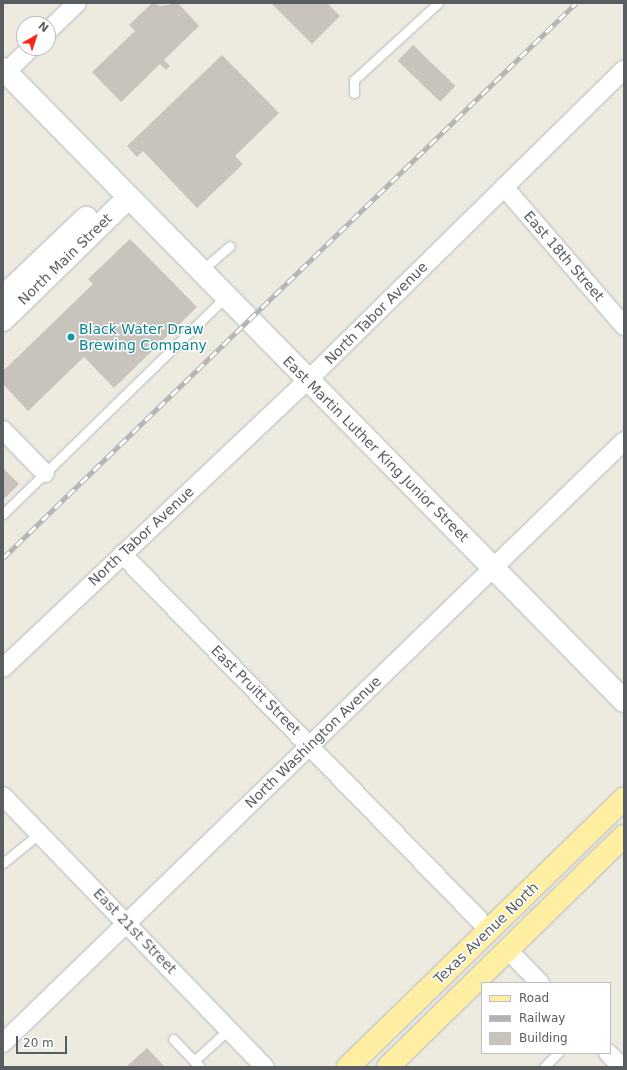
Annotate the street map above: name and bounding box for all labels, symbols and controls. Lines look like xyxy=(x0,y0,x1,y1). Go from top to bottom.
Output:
north arrow xyxy=(16,16,56,56)
text: N xyxy=(36,19,51,35)
street label: East 18th Street xyxy=(520,208,608,304)
street label: North Main Street xyxy=(15,210,115,308)
street label: North Tabor Avenue xyxy=(321,258,431,368)
place label: Black Water Draw Brewing Company xyxy=(79,321,207,354)
marker: Black Water Draw Brewing Company xyxy=(66,332,76,342)
street label: East Martin Luther King Junior Street xyxy=(280,353,472,545)
street label: North Tabor Avenue xyxy=(85,483,197,589)
street label: East Pruitt Street xyxy=(208,642,304,738)
street label: North Washington Avenue xyxy=(242,673,384,811)
street label: Texas Avenue North xyxy=(430,879,542,987)
street label: East 21st Street xyxy=(90,885,180,977)
legend xyxy=(481,982,611,1054)
text: Road xyxy=(519,991,549,1005)
text: Railway xyxy=(519,1011,565,1025)
scale bar xyxy=(18,1028,69,1054)
text: Building xyxy=(519,1031,568,1045)
text: 20 m xyxy=(23,1036,54,1050)

